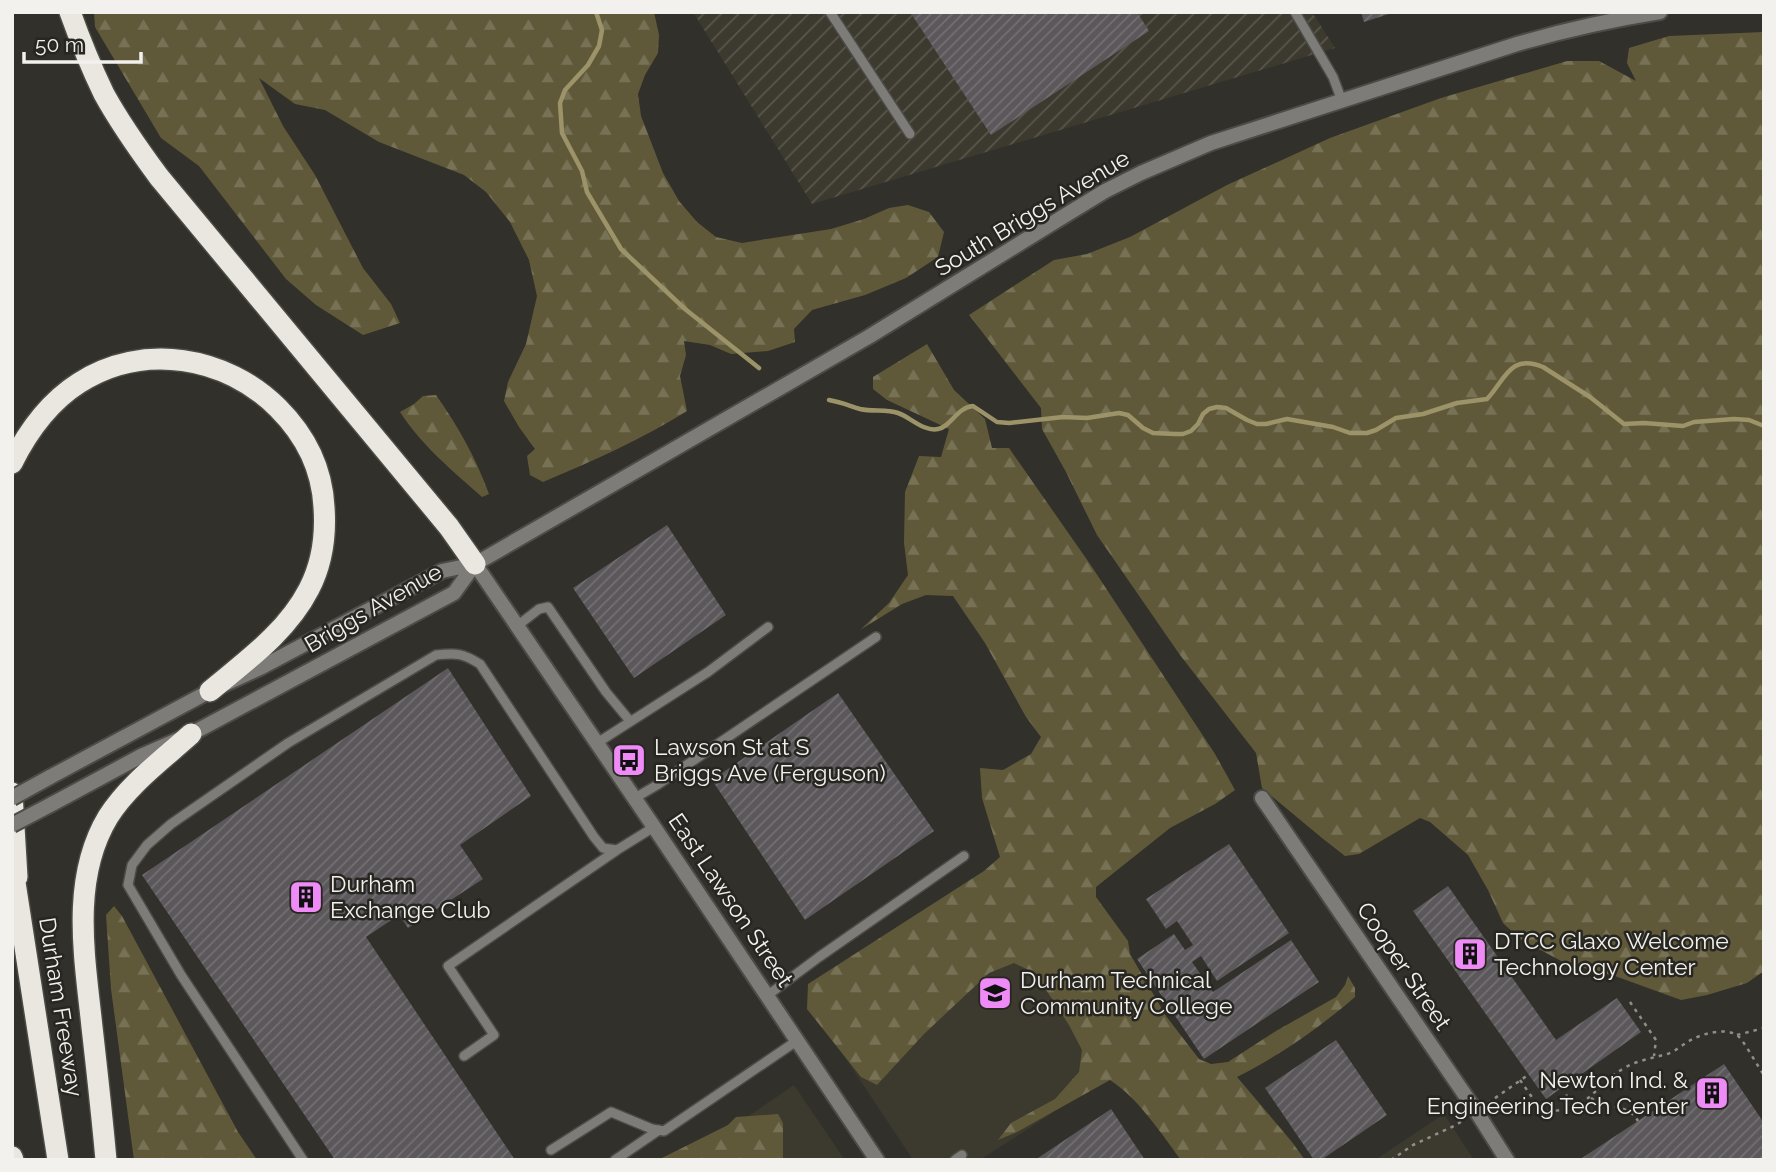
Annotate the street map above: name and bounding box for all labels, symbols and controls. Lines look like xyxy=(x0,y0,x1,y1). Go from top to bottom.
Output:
scale bar xyxy=(24,21,142,65)
text: 50 m xyxy=(35,32,84,57)
street label: South Briggs Avenue xyxy=(930,144,1134,281)
street label: Briggs Avenue xyxy=(299,557,446,658)
place label: Lawson St at S Briggs Ave (Ferguson) xyxy=(654,733,886,786)
bus stop icon: Lawson St at S Briggs Ave (Ferguson) xyxy=(610,741,648,779)
street label: East Lawson Street xyxy=(663,808,800,992)
place label: Durham Exchange Club xyxy=(330,870,491,923)
building icon: Durham Exchange Club xyxy=(287,878,325,916)
street label: Cooper Street xyxy=(1352,897,1457,1035)
street label: Durham Freeway xyxy=(34,915,89,1099)
place label: DTCC Glaxo Welcome Technology Center xyxy=(1494,927,1729,980)
building icon: DTCC Glaxo Welcome Technology Center xyxy=(1451,935,1489,973)
place label: Durham Technical Community College xyxy=(1020,966,1232,1019)
school or university icon: Durham Technical Community College xyxy=(976,974,1014,1012)
place label: Newton Ind. & Engineering Tech Center xyxy=(1427,1066,1689,1119)
building icon: Newton Ind. & Engineering Tech Center xyxy=(1693,1074,1731,1112)

